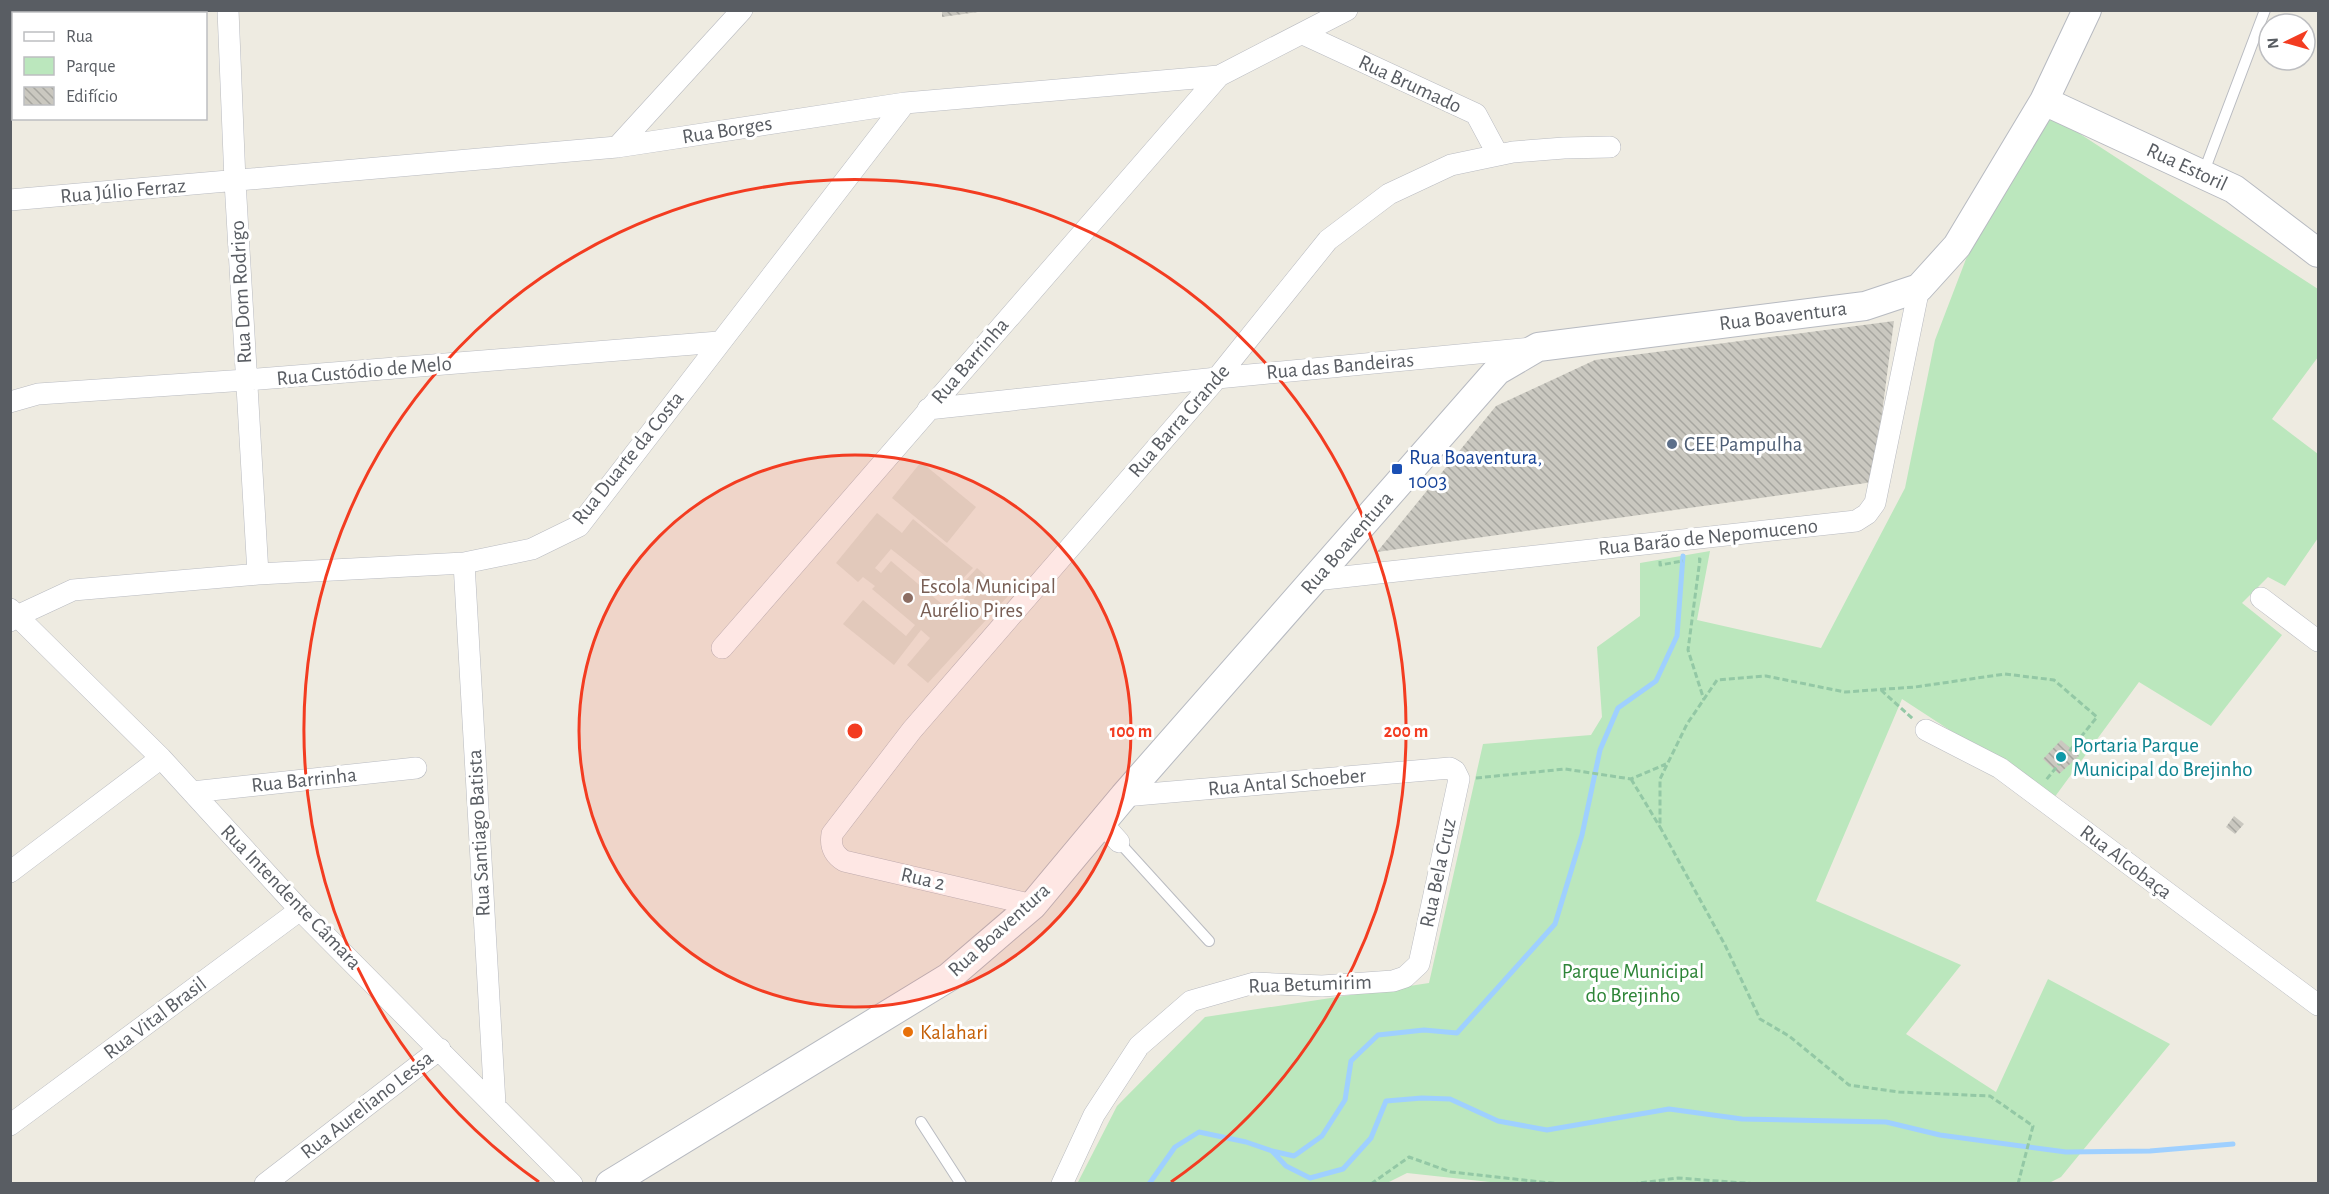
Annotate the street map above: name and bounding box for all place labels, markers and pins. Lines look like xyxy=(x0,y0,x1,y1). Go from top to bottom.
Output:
place label: CEE Pampulha xyxy=(1684,434,1803,455)
marker: CEE Pampulha xyxy=(1665,437,1679,451)
place label: Rua Boaventura, 1003 xyxy=(1409,447,1542,492)
marker: Rua Boaventura, 1003 xyxy=(1390,462,1404,476)
place label: Escola Municipal Aurélio Pires xyxy=(920,576,1056,621)
marker: Escola Municipal Aurélio Pires xyxy=(901,591,915,605)
centre of rings xyxy=(845,721,865,741)
place label: Portaria Parque Municipal do Brejinho xyxy=(2073,735,2253,780)
marker: Portaria Parque Municipal do Brejinho xyxy=(2054,750,2068,764)
place label: Kalahari xyxy=(920,1022,988,1043)
marker: Kalahari xyxy=(901,1025,915,1039)

